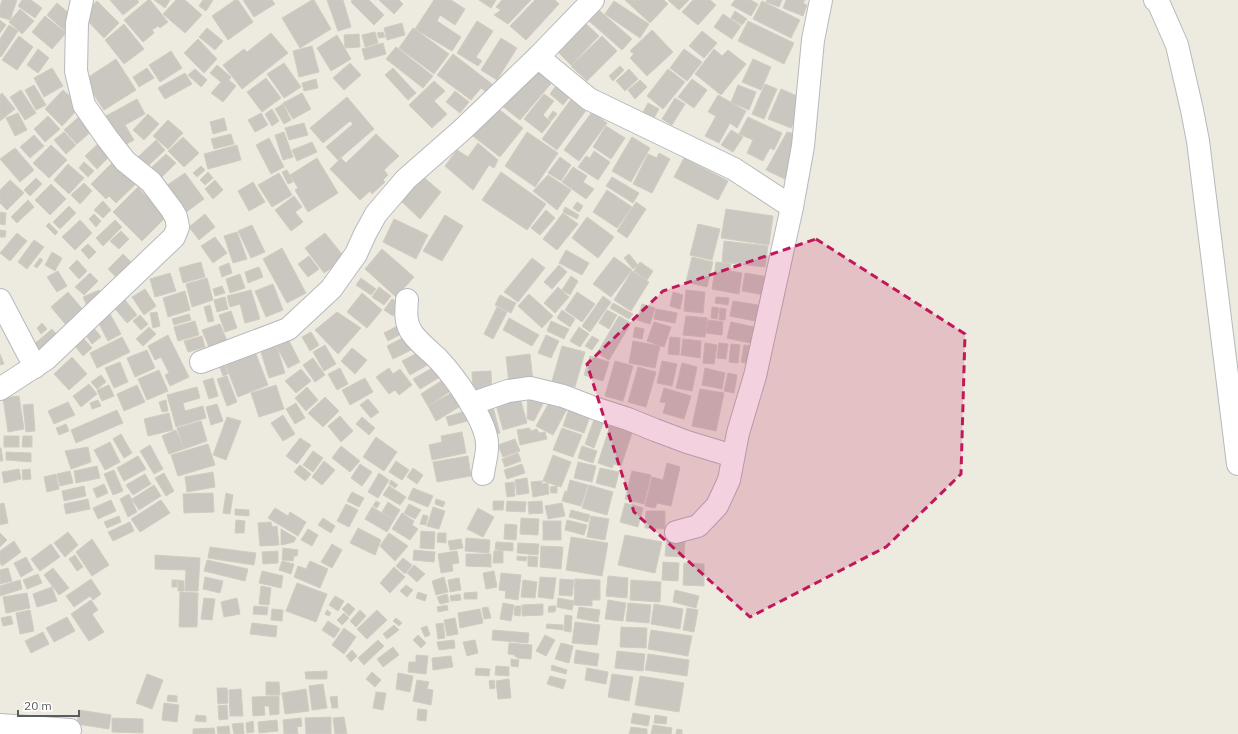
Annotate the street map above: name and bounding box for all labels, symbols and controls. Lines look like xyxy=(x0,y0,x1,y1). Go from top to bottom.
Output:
scale bar xyxy=(18,692,79,718)
text: 20 m xyxy=(24,698,52,713)

